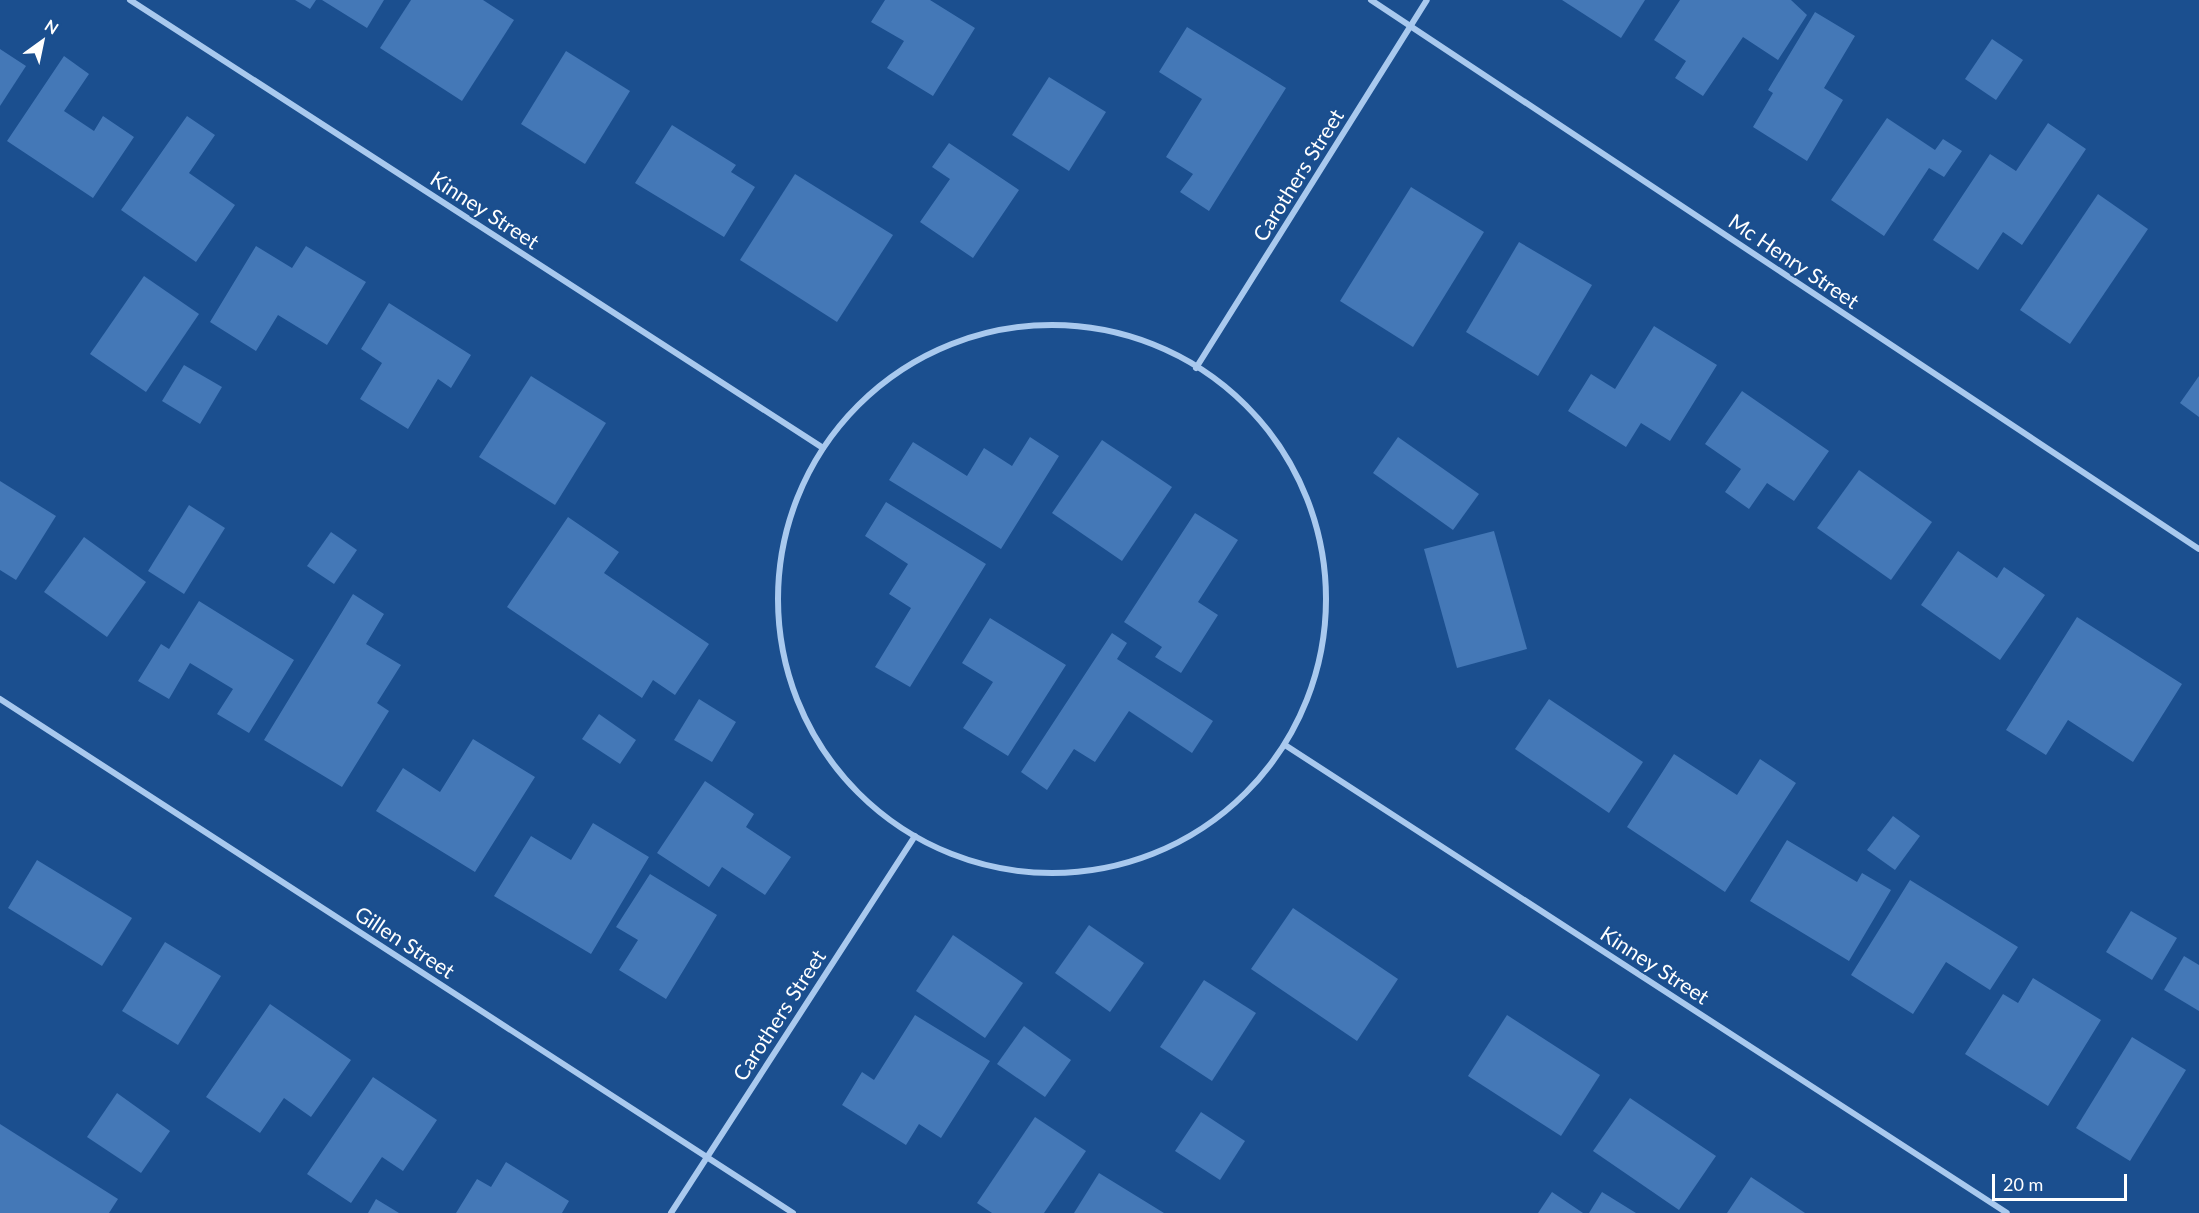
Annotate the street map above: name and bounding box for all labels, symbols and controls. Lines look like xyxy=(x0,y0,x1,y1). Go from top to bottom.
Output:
north arrow xyxy=(12,12,72,72)
text: N xyxy=(42,15,62,38)
street label: Carothers Street xyxy=(1247,104,1349,246)
street label: Kinney Street xyxy=(426,165,544,255)
street label: Mc Henry Street xyxy=(1724,208,1864,314)
street label: Gillen Street xyxy=(350,900,460,984)
street label: Kinney Street xyxy=(1596,920,1714,1010)
street label: Carothers Street xyxy=(727,945,831,1085)
scale bar xyxy=(1995,1162,2130,1200)
text: 20 m xyxy=(2003,1173,2043,1195)

